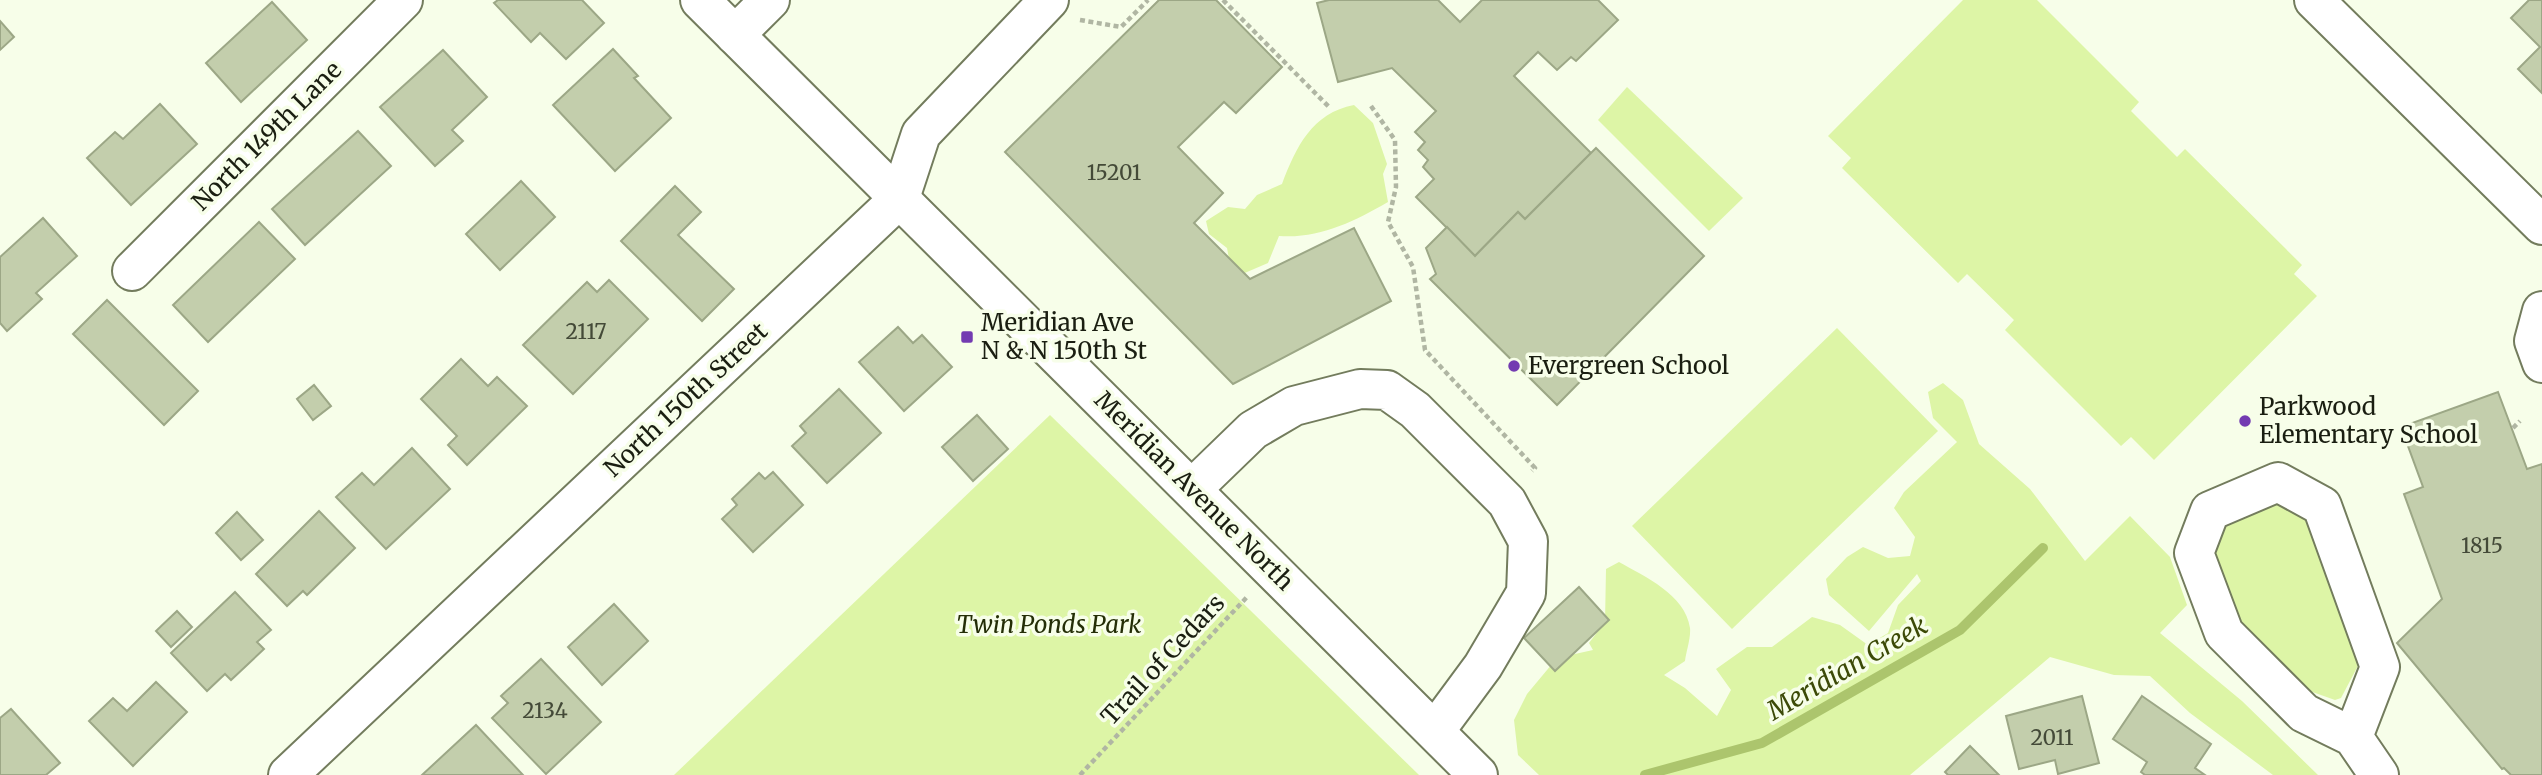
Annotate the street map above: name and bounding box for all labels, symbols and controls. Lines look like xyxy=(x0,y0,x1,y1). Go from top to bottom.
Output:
street label: North 149th Lane xyxy=(185,54,348,217)
house number: 15201 xyxy=(1087,159,1141,186)
place label: Meridian Ave N & N 150th St xyxy=(981,307,1147,366)
street label: North 150th Street xyxy=(597,315,774,483)
house number: 2117 xyxy=(566,318,606,345)
marker: Meridian Ave N & N 150th St xyxy=(959,329,975,345)
place label: Evergreen School xyxy=(1528,350,1729,381)
marker: Evergreen School xyxy=(1506,358,1522,374)
street label: Meridian Avenue North xyxy=(1088,384,1301,597)
place label: Parkwood Elementary School xyxy=(2259,391,2478,450)
marker: Parkwood Elementary School xyxy=(2237,413,2253,429)
house number: 1815 xyxy=(2461,532,2503,559)
street label: Trail of Cedars xyxy=(1094,588,1231,732)
water label: Meridian Creek xyxy=(1760,608,1933,727)
park label: Twin Ponds Park xyxy=(957,609,1141,640)
house number: 2134 xyxy=(522,697,568,724)
house number: 2011 xyxy=(2030,724,2074,751)

